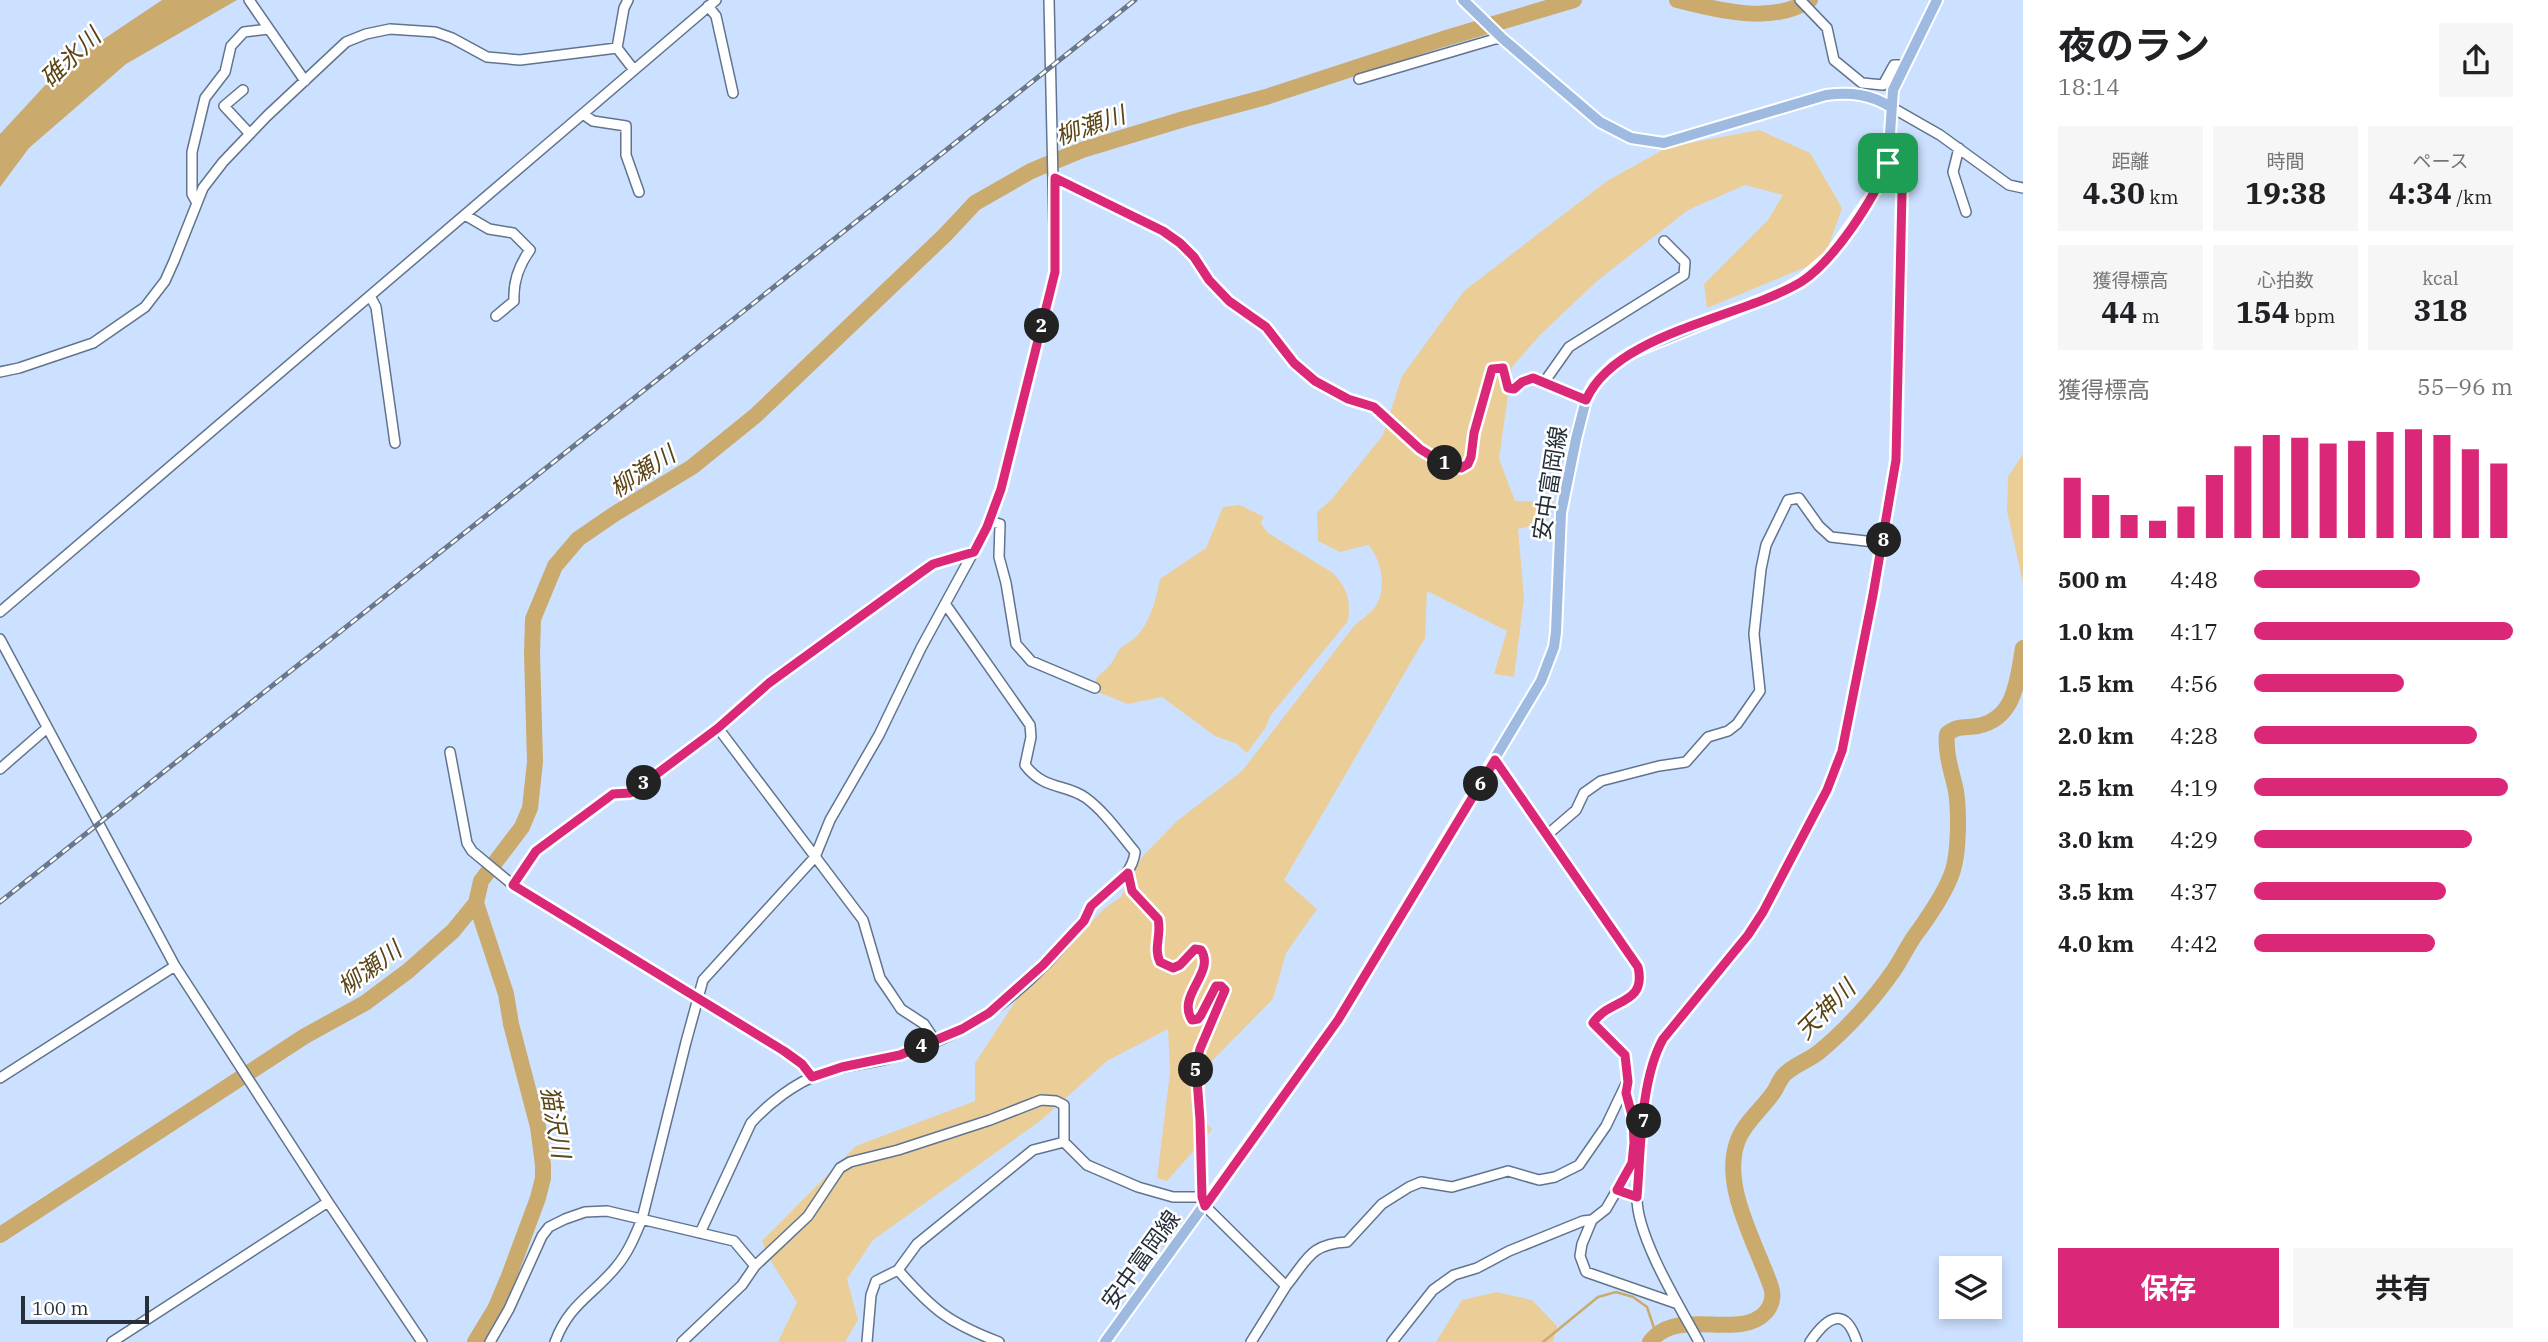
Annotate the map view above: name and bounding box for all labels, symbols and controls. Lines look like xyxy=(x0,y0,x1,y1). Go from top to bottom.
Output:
water label: 碓氷川 xyxy=(33,18,109,94)
text: 夜のラン xyxy=(2058,20,2210,69)
button: share xyxy=(2439,23,2513,97)
text: 18:14 xyxy=(2058,71,2120,101)
water label: 柳瀬川 xyxy=(1051,97,1132,152)
pin xyxy=(1858,133,1918,193)
icon: arrive xyxy=(1869,144,1907,182)
text: 距離 xyxy=(2111,149,2150,173)
text: 時間 xyxy=(2266,149,2305,173)
text: ペース xyxy=(2412,149,2469,173)
text: 4.30 xyxy=(2082,173,2145,212)
text: 19:38 xyxy=(2245,173,2326,212)
text: 4:34 xyxy=(2389,173,2452,212)
text: km xyxy=(2145,185,2179,209)
text: /km xyxy=(2452,185,2492,209)
text: kcal xyxy=(2422,266,2459,290)
text: 獲得標高 xyxy=(2092,268,2169,292)
text: 心拍数 xyxy=(2257,268,2314,292)
text: 318 xyxy=(2414,290,2468,329)
text: 44 xyxy=(2101,292,2137,331)
text: 154 xyxy=(2236,292,2290,331)
text: m xyxy=(2137,304,2160,328)
text: bpm xyxy=(2290,304,2335,328)
pin: 2 xyxy=(1024,308,1060,344)
text: 2 xyxy=(1036,313,1047,337)
text: 55–96 m xyxy=(2417,371,2513,401)
text: 獲得標高 xyxy=(2058,374,2150,404)
street label: 安中富岡線 xyxy=(1525,424,1573,542)
water label: 柳瀬川 xyxy=(603,436,683,504)
pin: 1 xyxy=(1428,446,1462,480)
text: 1 xyxy=(1439,450,1450,474)
pin: 8 xyxy=(1867,522,1902,558)
text: 8 xyxy=(1878,527,1889,551)
text: 500 m xyxy=(2058,564,2127,594)
text: 4:48 xyxy=(2170,564,2218,594)
text: 1.0 km xyxy=(2058,616,2134,646)
text: 4:17 xyxy=(2170,616,2218,646)
text: 1.5 km xyxy=(2058,668,2134,698)
text: 4:56 xyxy=(2170,668,2218,698)
text: 2.0 km xyxy=(2058,720,2134,750)
text: 4:28 xyxy=(2170,720,2218,750)
pin: 3 xyxy=(626,766,662,800)
pin: 6 xyxy=(1464,766,1498,802)
text: 3 xyxy=(638,770,649,794)
text: 6 xyxy=(1475,771,1486,795)
text: 2.5 km xyxy=(2058,772,2134,802)
text: 4:19 xyxy=(2170,772,2218,802)
text: 3.0 km xyxy=(2058,824,2134,854)
text: 4:29 xyxy=(2170,824,2218,854)
text: 3.5 km xyxy=(2058,876,2134,906)
text: 4:37 xyxy=(2170,876,2218,906)
text: 4.0 km xyxy=(2058,928,2134,958)
text: 4:42 xyxy=(2170,928,2218,958)
water label: 柳瀬川 xyxy=(331,932,410,1002)
water label: 天神川 xyxy=(1788,970,1864,1046)
pin: 4 xyxy=(904,1028,940,1064)
text: 4 xyxy=(916,1033,927,1057)
pin: 5 xyxy=(1178,1052,1214,1088)
text: 5 xyxy=(1190,1057,1201,1081)
water label: 猫沢川 xyxy=(534,1084,579,1163)
pin: 7 xyxy=(1626,1104,1662,1138)
text: 7 xyxy=(1638,1108,1649,1132)
street label: 安中富岡線 xyxy=(1094,1204,1186,1314)
button: 保存 xyxy=(2058,1248,2279,1328)
button: 共有 xyxy=(2293,1248,2513,1328)
map controls xyxy=(1939,1256,2002,1319)
button: layers xyxy=(1939,1256,2002,1319)
scale bar xyxy=(21,1293,149,1325)
text: 100 m xyxy=(32,1296,89,1320)

